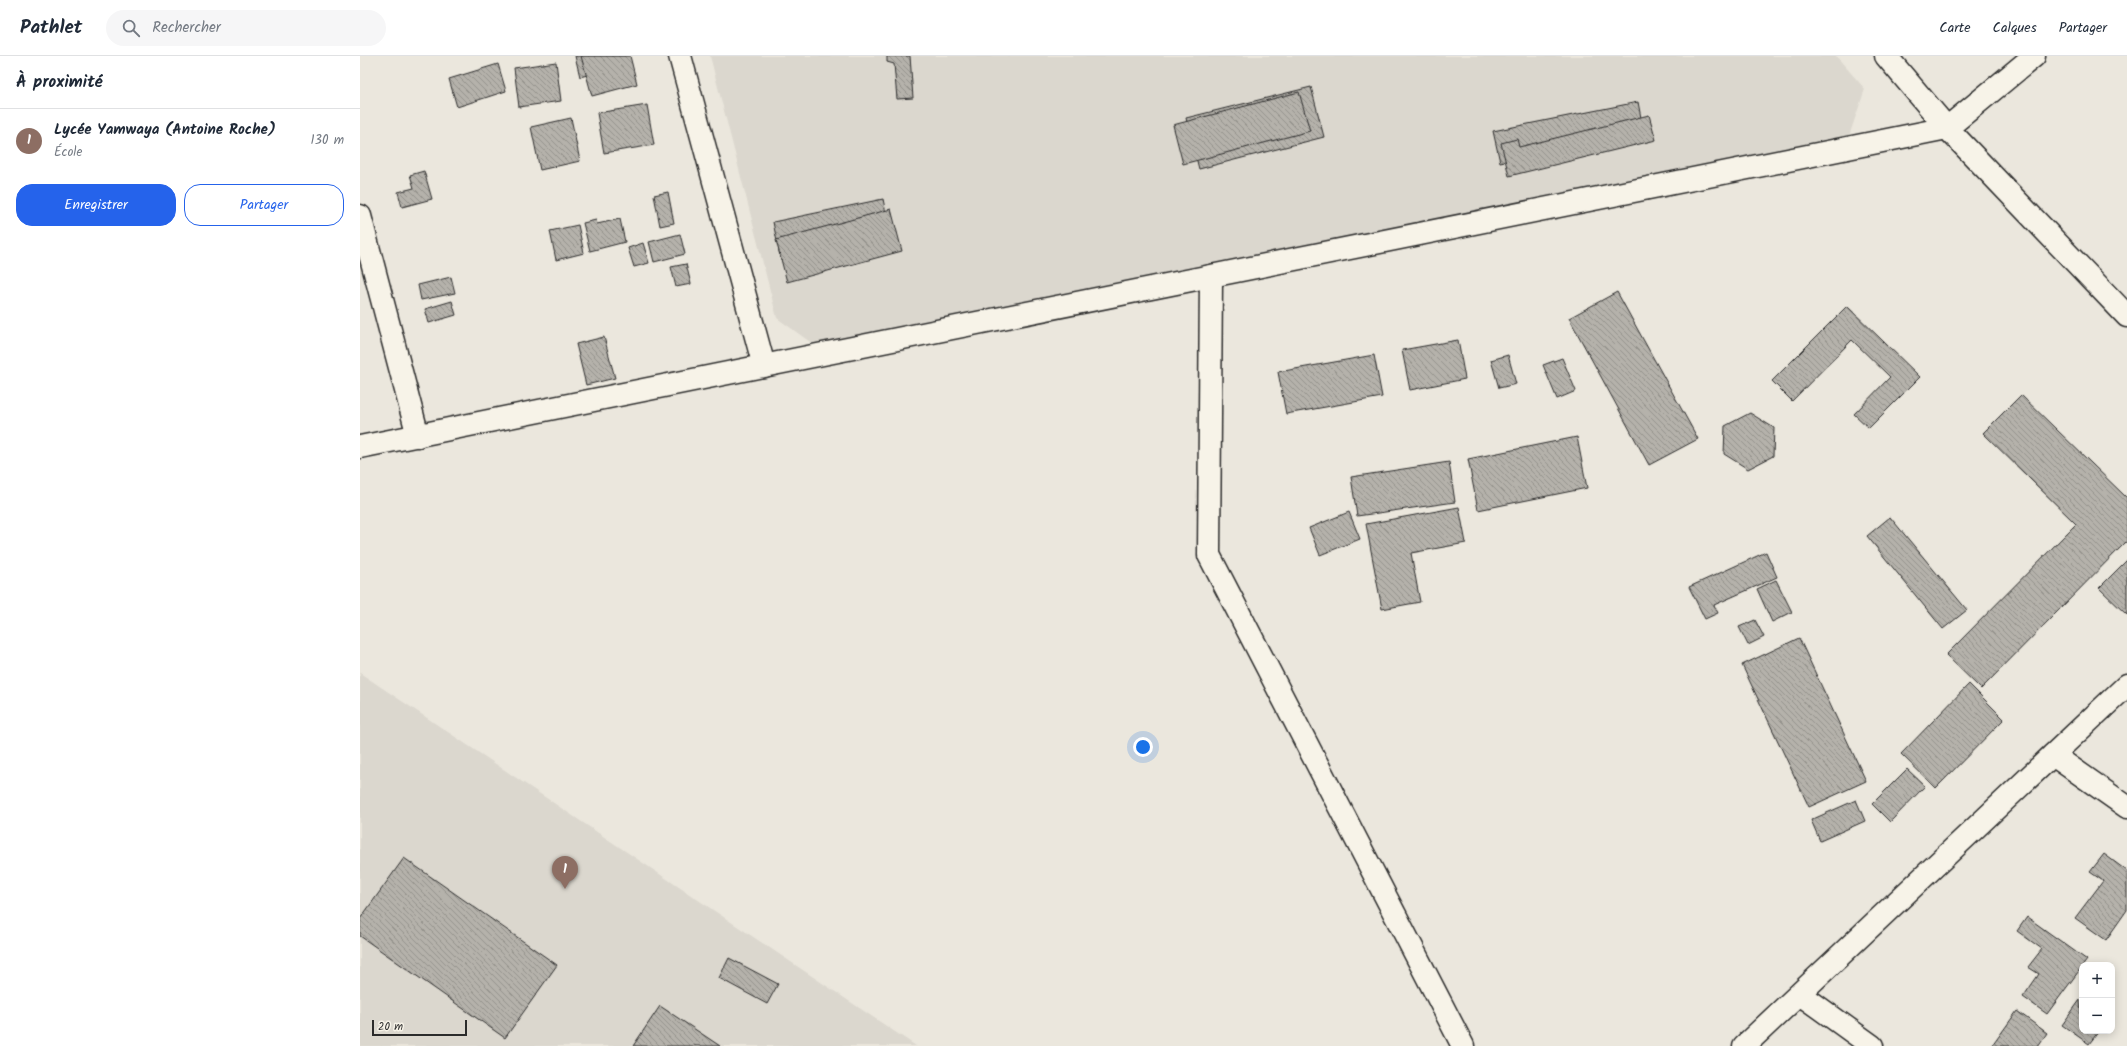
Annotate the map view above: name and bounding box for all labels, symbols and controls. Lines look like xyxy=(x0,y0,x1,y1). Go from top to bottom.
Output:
search box xyxy=(106,10,386,46)
text: Pathlet xyxy=(20,13,82,43)
text: Rechercher xyxy=(152,16,221,40)
icon: search xyxy=(120,17,142,39)
text: Carte xyxy=(1939,17,1971,39)
text: Calques xyxy=(1993,17,2037,39)
text: Partager xyxy=(2059,17,2107,39)
text: À proximité xyxy=(16,69,103,96)
text: Lycée Yamwaya (Antoine Roche) xyxy=(54,118,276,142)
text: 1 xyxy=(27,130,31,151)
text: 130 m xyxy=(310,130,344,151)
text: École xyxy=(54,142,82,163)
button: Enregistrer xyxy=(16,184,176,226)
button: Partager xyxy=(184,184,344,226)
your location xyxy=(1133,737,1153,757)
pin: 1 xyxy=(552,856,578,889)
map controls xyxy=(2079,962,2115,1034)
button: + xyxy=(2079,962,2115,998)
button: − xyxy=(2079,998,2115,1034)
scale bar xyxy=(372,1018,467,1037)
text: 20 m xyxy=(378,1018,403,1036)

